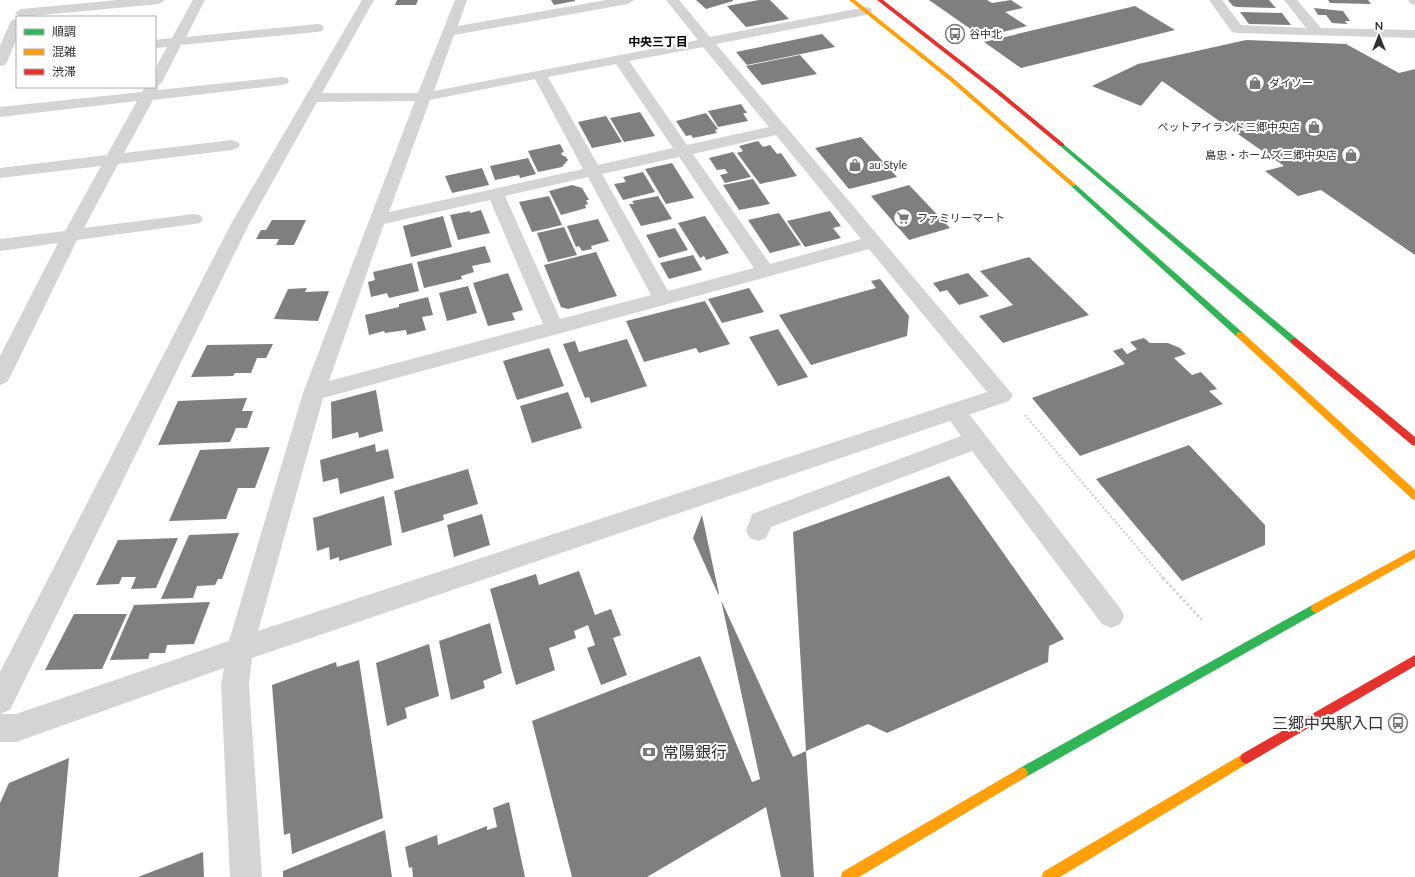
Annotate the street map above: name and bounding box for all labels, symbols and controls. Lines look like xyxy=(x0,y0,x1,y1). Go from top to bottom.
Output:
legend xyxy=(16,16,156,88)
north arrow xyxy=(1359,16,1399,56)
text: N xyxy=(1375,19,1383,32)
bus stop icon: 谷中北 xyxy=(944,23,966,45)
text: 順調 xyxy=(52,24,76,39)
place label: 谷中北 xyxy=(969,27,1002,40)
district label: 中央三丁目 xyxy=(628,34,688,49)
text: 混雑 xyxy=(52,44,76,59)
text: 渋滞 xyxy=(52,64,76,79)
shop icon: ダイソー xyxy=(1244,72,1266,94)
place label: ダイソー xyxy=(1269,76,1313,89)
shop icon: ペットアイランド三郷中央店 xyxy=(1303,116,1325,138)
place label: ペットアイランド三郷中央店 xyxy=(1158,120,1300,133)
shop icon: 島忠・ホームズ三郷中央店 xyxy=(1340,144,1362,166)
place label: 島忠・ホームズ三郷中央店 xyxy=(1205,148,1337,161)
shop icon: au Style xyxy=(844,154,866,176)
place label: au Style xyxy=(869,158,907,171)
supermarket icon: ファミリーマート xyxy=(892,207,914,229)
place label: ファミリーマート xyxy=(917,211,1005,224)
bus stop icon: 三郷中央駅入口 xyxy=(1387,712,1409,734)
place label: 三郷中央駅入口 xyxy=(1272,713,1384,732)
bank icon: 常陽銀行 xyxy=(638,741,660,763)
place label: 常陽銀行 xyxy=(663,742,727,761)

